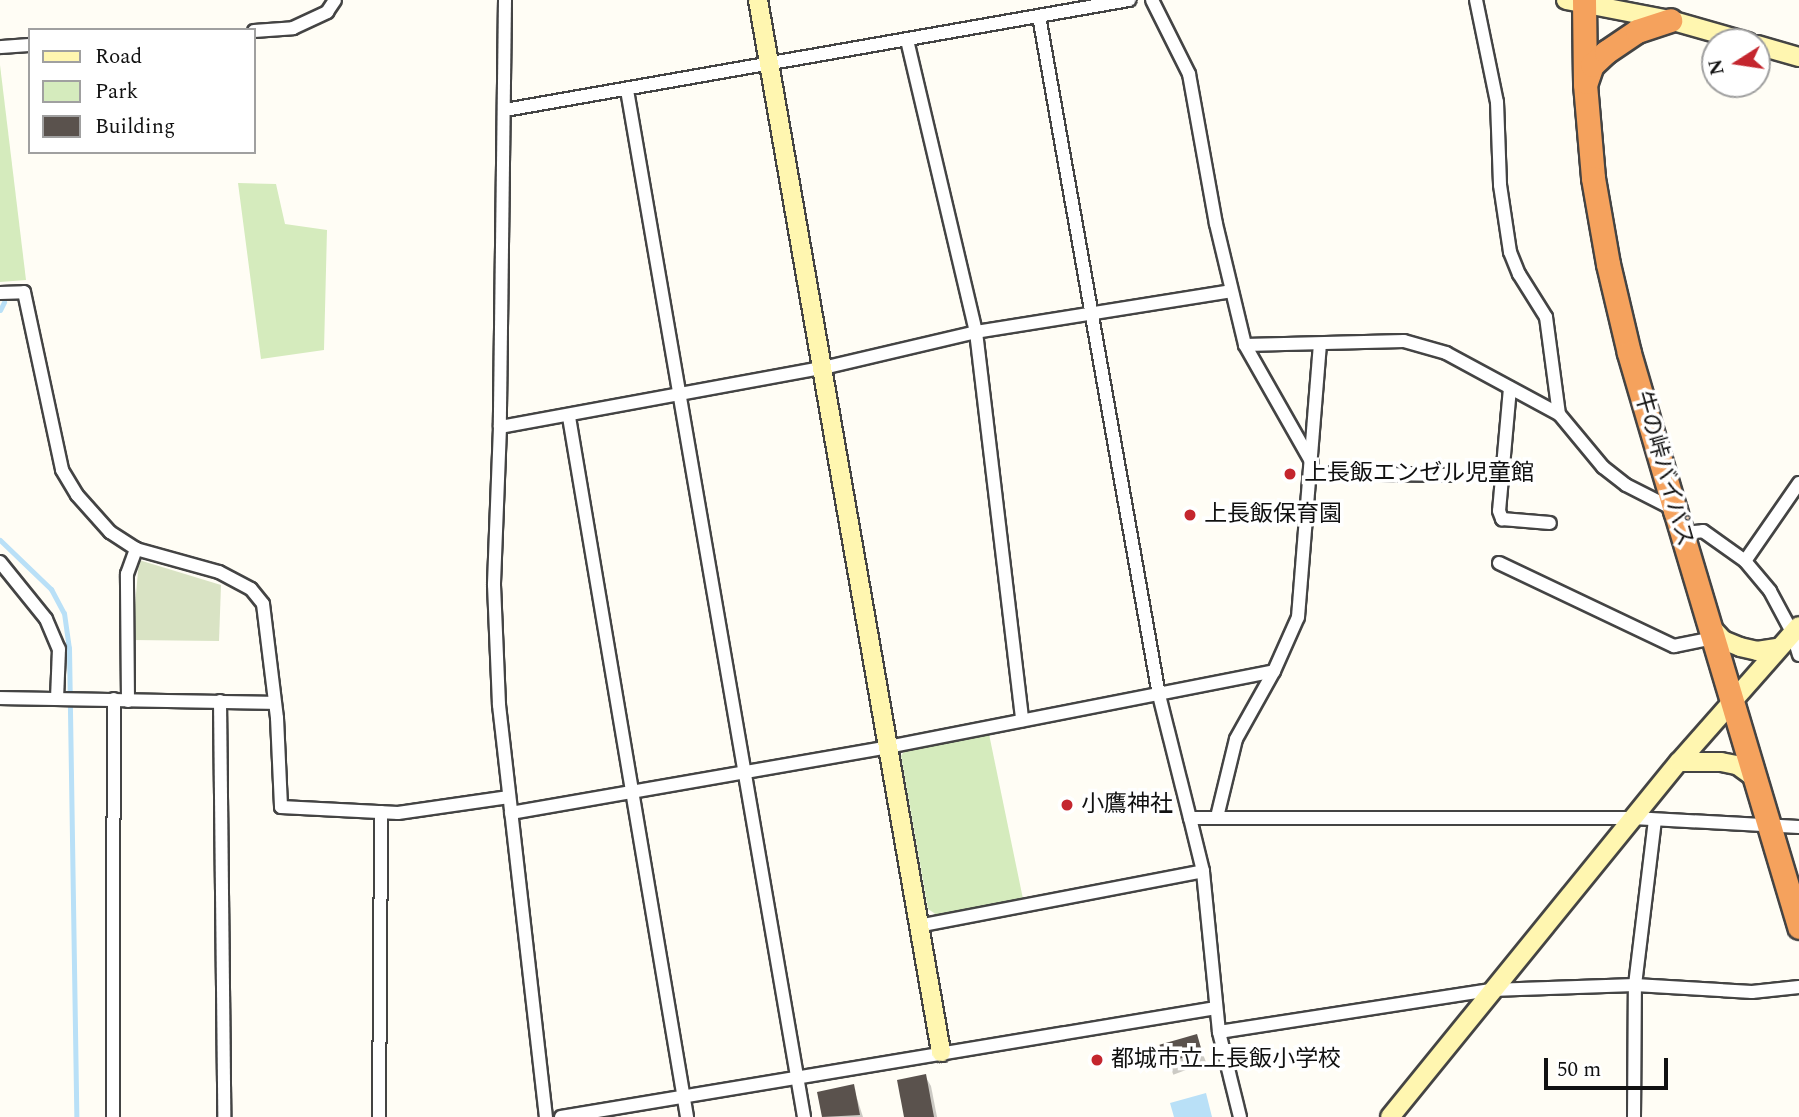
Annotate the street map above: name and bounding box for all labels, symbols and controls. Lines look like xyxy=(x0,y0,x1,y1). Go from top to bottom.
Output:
legend xyxy=(28,28,256,154)
north arrow xyxy=(1701,28,1771,98)
text: Road xyxy=(95,41,142,73)
text: N xyxy=(1701,56,1733,78)
text: Park xyxy=(95,76,138,108)
text: Building xyxy=(95,111,175,143)
street label: 牛の峠バイパス xyxy=(1628,388,1698,550)
place label: 上長飯エンゼル児童館 xyxy=(1304,460,1534,488)
marker: 上長飯エンゼル児童館 xyxy=(1282,466,1298,482)
place label: 上長飯保育園 xyxy=(1204,501,1342,529)
marker: 上長飯保育園 xyxy=(1182,507,1198,523)
place label: 小鷹神社 xyxy=(1081,791,1173,819)
marker: 小鷹神社 xyxy=(1059,797,1075,813)
scale bar xyxy=(1547,1044,1671,1088)
place label: 都城市立上長飯小学校 xyxy=(1111,1046,1341,1074)
marker: 都城市立上長飯小学校 xyxy=(1089,1052,1105,1068)
text: 50 m xyxy=(1557,1054,1601,1086)

